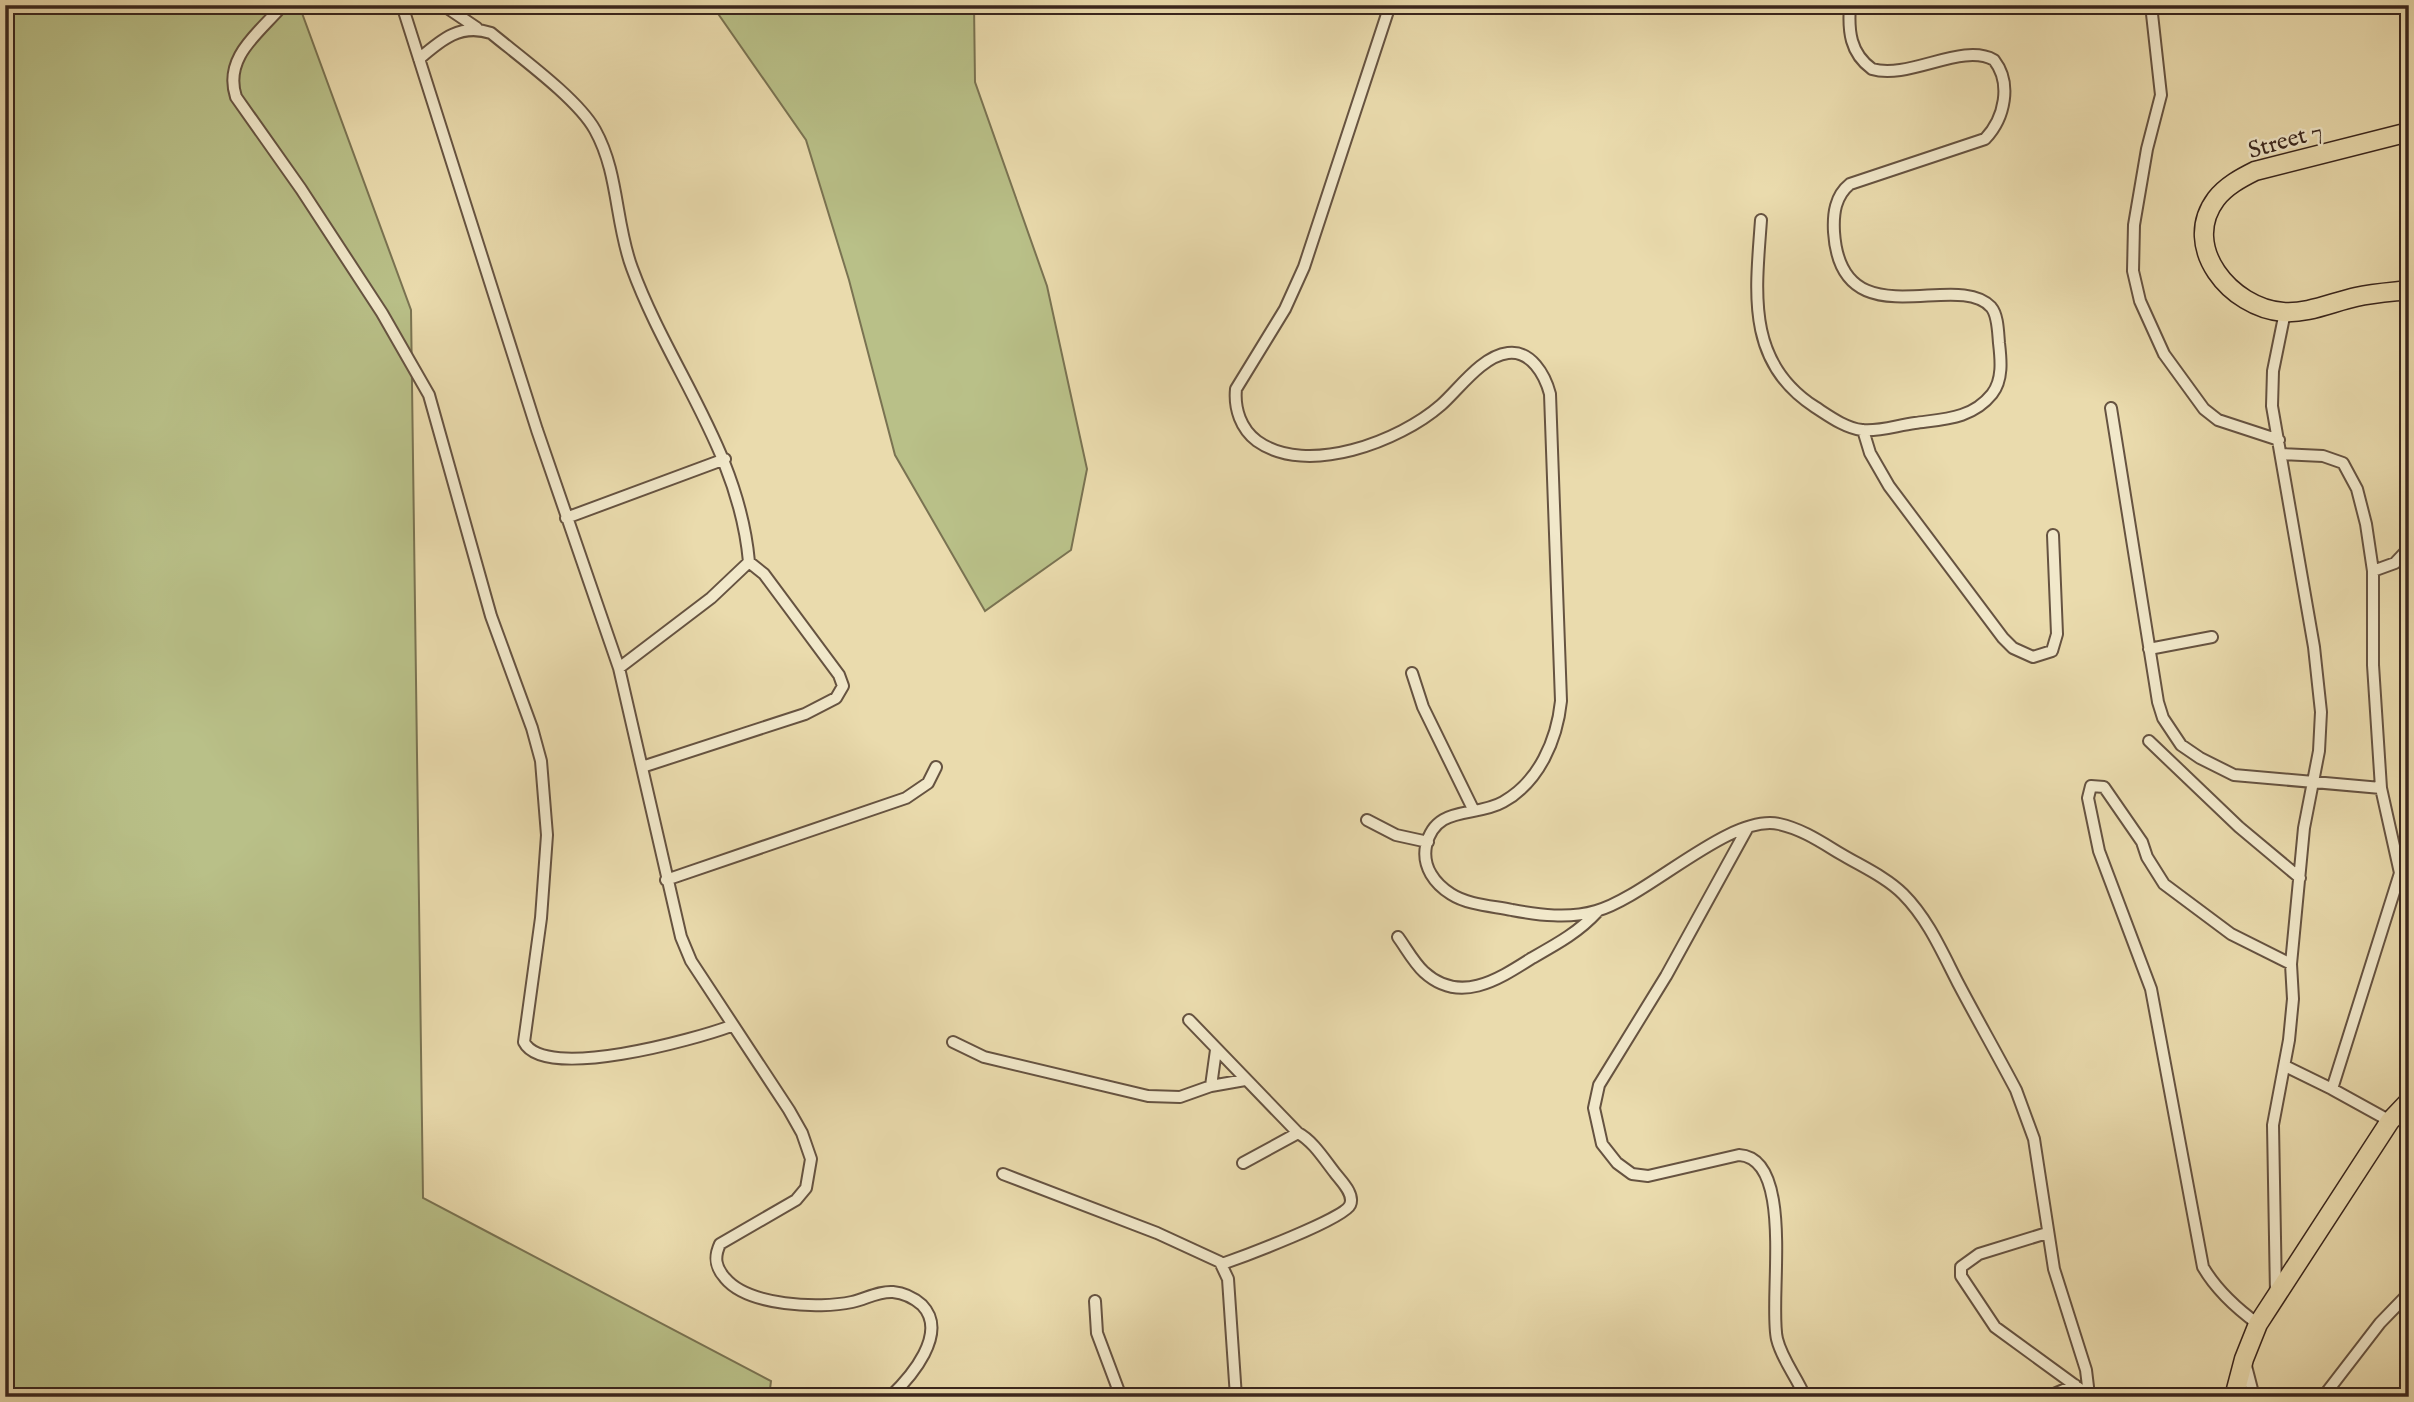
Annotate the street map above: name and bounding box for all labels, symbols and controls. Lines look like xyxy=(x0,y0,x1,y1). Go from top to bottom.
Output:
street label: Street 7 xyxy=(2245,116,2326,167)

